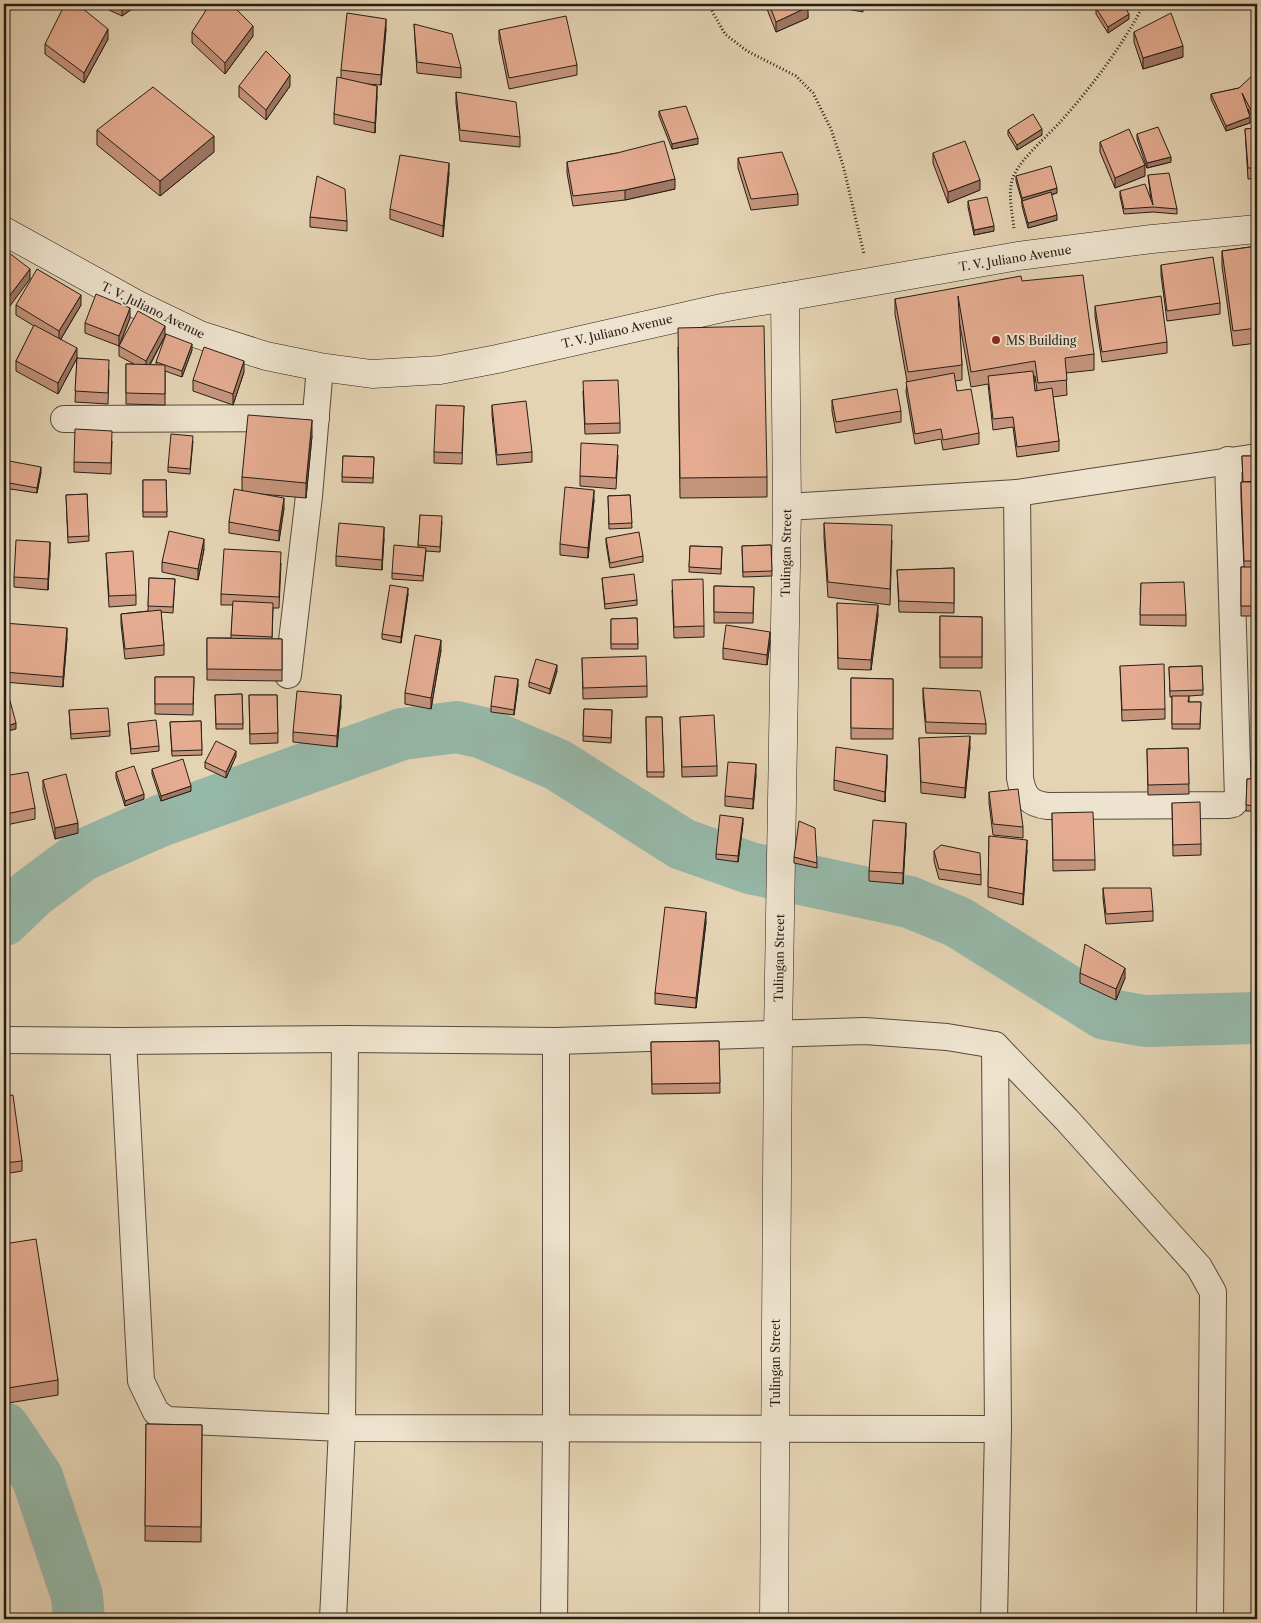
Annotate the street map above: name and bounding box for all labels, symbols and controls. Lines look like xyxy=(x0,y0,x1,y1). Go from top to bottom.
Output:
street label: T. V. Juliano Avenue xyxy=(958,242,1073,274)
street label: T. V. Juliano Avenue xyxy=(99,278,208,342)
street label: T. V. Juliano Avenue xyxy=(560,311,674,351)
place label: MS Building xyxy=(1006,333,1077,348)
marker: MS Building xyxy=(990,334,1002,346)
street label: Tulingan Street xyxy=(778,508,794,597)
street label: Tulingan Street xyxy=(771,913,787,1002)
street label: Tulingan Street xyxy=(768,1318,783,1407)

